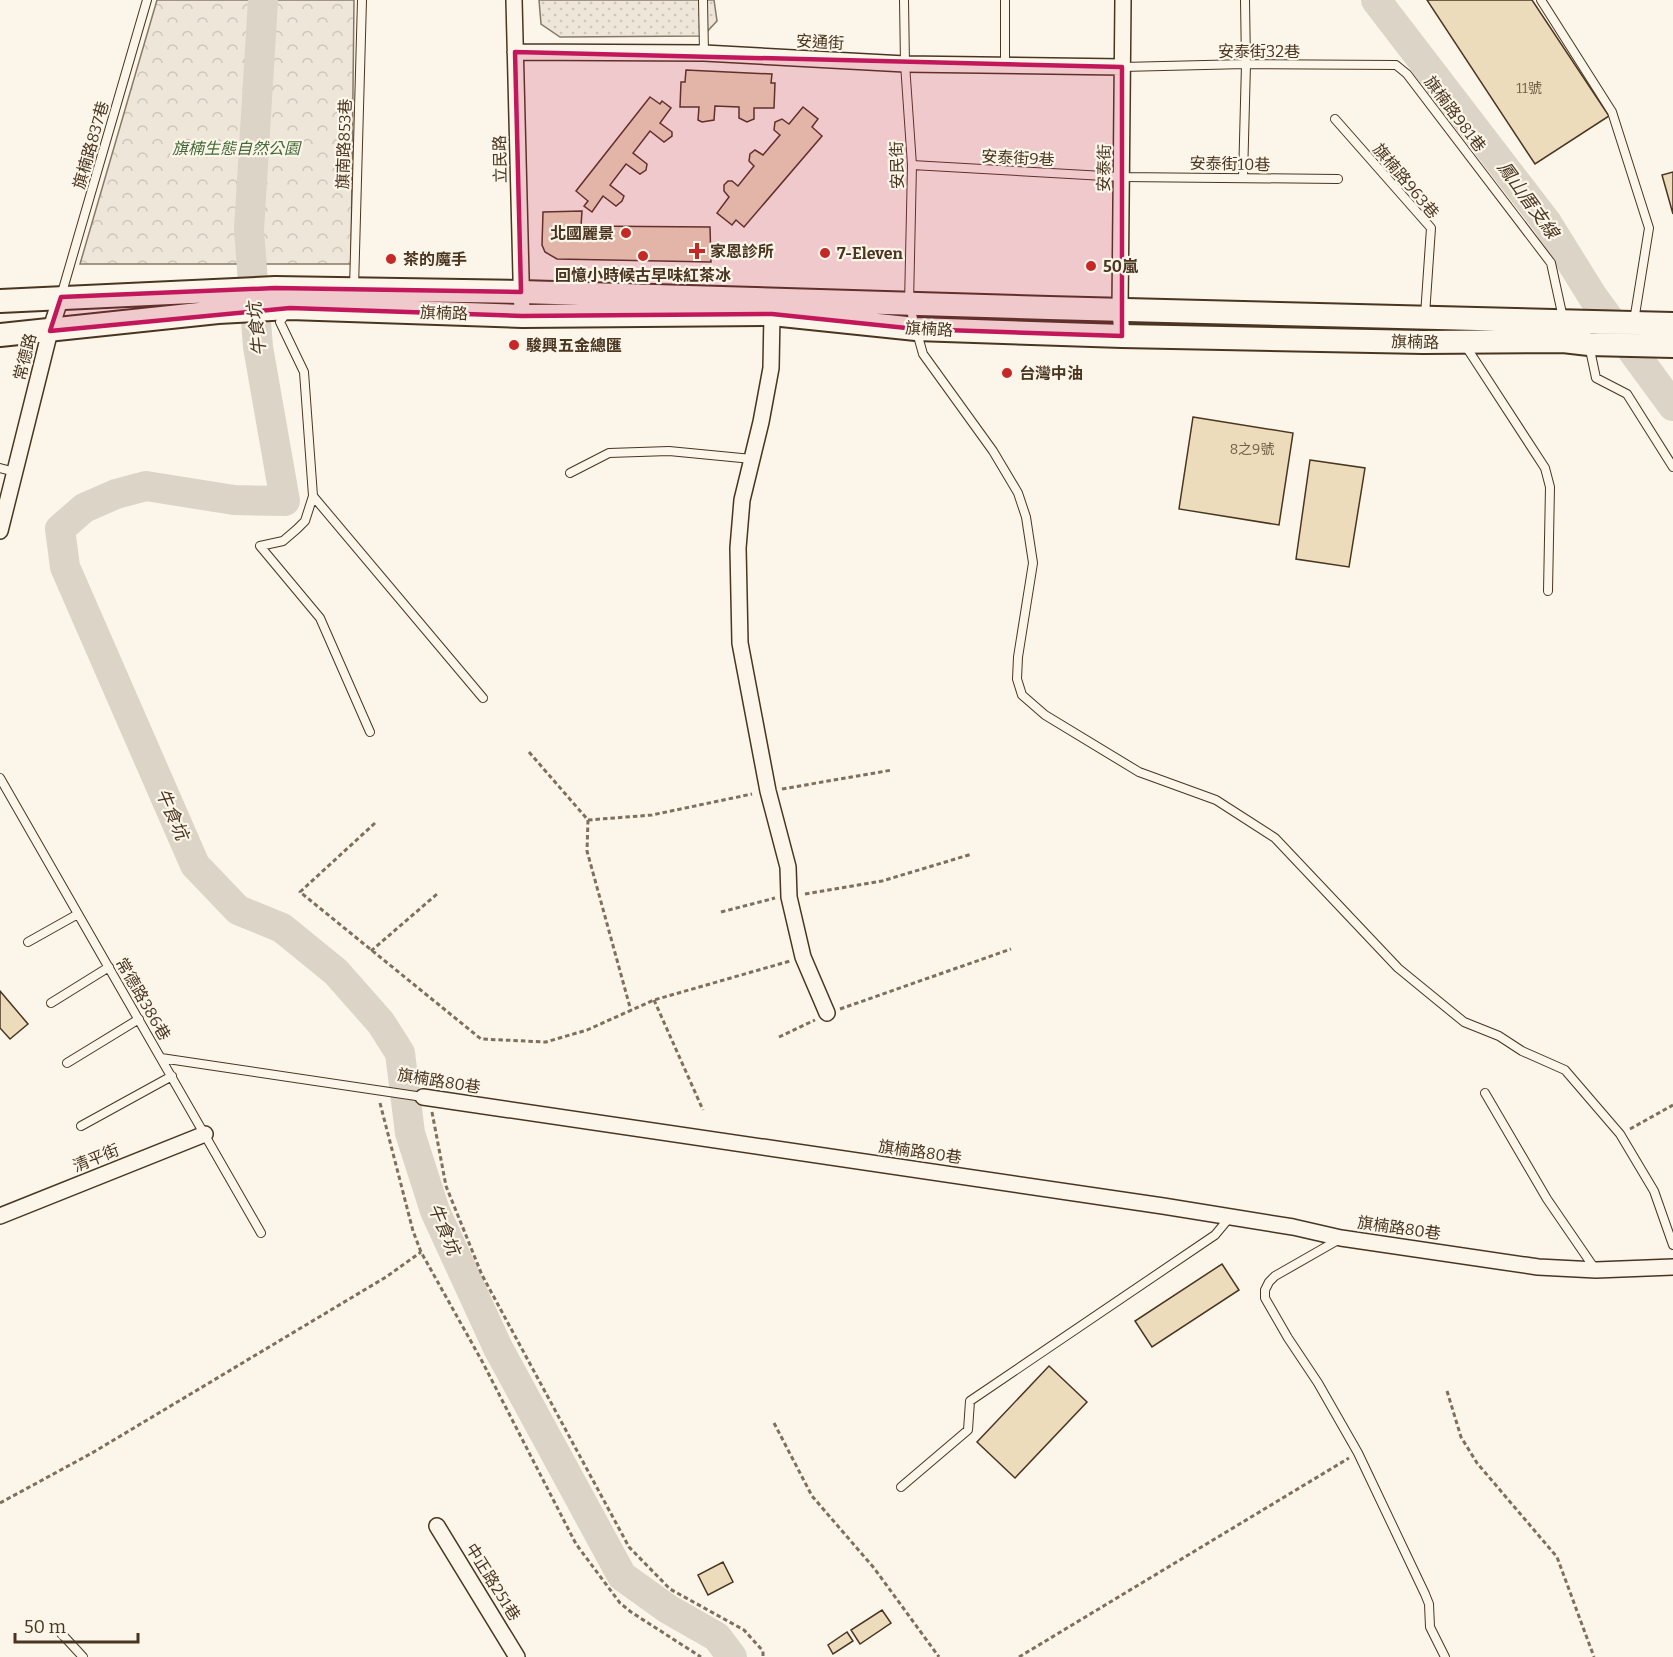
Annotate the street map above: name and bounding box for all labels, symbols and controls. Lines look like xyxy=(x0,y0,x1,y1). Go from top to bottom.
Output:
street label: 安通街 xyxy=(796,31,844,53)
street label: 安泰街32巷 xyxy=(1218,42,1300,61)
street label: 旗楠路981巷 xyxy=(1420,73,1490,155)
house number: 11號 xyxy=(1516,80,1542,97)
street label: 旗南路853巷 xyxy=(333,98,355,190)
street label: 旗楠路837巷 xyxy=(69,99,113,191)
street label: 立民路 xyxy=(490,135,510,183)
park label: 旗楠生態自然公園 xyxy=(172,139,302,158)
street label: 旗楠路963巷 xyxy=(1369,140,1443,222)
street label: 安民街 xyxy=(887,141,907,189)
street label: 安泰街 xyxy=(1094,144,1114,192)
street label: 安泰街9巷 xyxy=(981,147,1055,169)
street label: 安泰街10巷 xyxy=(1189,154,1271,174)
water label: 鳳山厝支線 xyxy=(1493,157,1565,244)
place label: 北國麗景 xyxy=(550,224,614,243)
marker: 北國麗景 xyxy=(619,226,633,240)
marker: 家恩診所 xyxy=(688,242,706,260)
place label: 家恩診所 xyxy=(710,242,774,261)
place label: 7-Eleven xyxy=(837,244,904,263)
marker: 7-Eleven xyxy=(818,246,832,260)
marker: 回憶小時候古早味紅茶冰 xyxy=(636,249,650,263)
place label: 茶的魔手 xyxy=(403,250,467,269)
marker: 茶的魔手 xyxy=(384,252,398,266)
place label: 50嵐 xyxy=(1103,257,1139,276)
marker: 50嵐 xyxy=(1084,259,1098,273)
place label: 回憶小時候古早味紅茶冰 xyxy=(555,266,731,285)
water label: 牛食坑 xyxy=(243,298,271,357)
street label: 旗楠路 xyxy=(420,303,468,323)
street label: 旗楠路 xyxy=(905,318,953,340)
street label: 常德路 xyxy=(10,331,40,383)
street label: 旗楠路 xyxy=(1391,332,1439,352)
place label: 駿興五金總匯 xyxy=(526,336,622,355)
marker: 駿興五金總匯 xyxy=(507,338,521,352)
place label: 台灣中油 xyxy=(1019,364,1083,383)
marker: 台灣中油 xyxy=(1000,366,1014,380)
house number: 8之9號 xyxy=(1230,441,1274,458)
water label: 牛食坑 xyxy=(151,785,194,846)
street label: 常德路386巷 xyxy=(112,954,174,1044)
street label: 旗楠路80巷 xyxy=(396,1065,482,1097)
street label: 旗楠路80巷 xyxy=(877,1137,963,1167)
street label: 清平街 xyxy=(70,1140,122,1176)
water label: 牛食坑 xyxy=(423,1200,466,1261)
street label: 旗楠路80巷 xyxy=(1356,1213,1442,1243)
street label: 中正路251巷 xyxy=(462,1540,524,1624)
scale bar xyxy=(15,1606,138,1644)
text: 50 m xyxy=(24,1616,66,1638)

